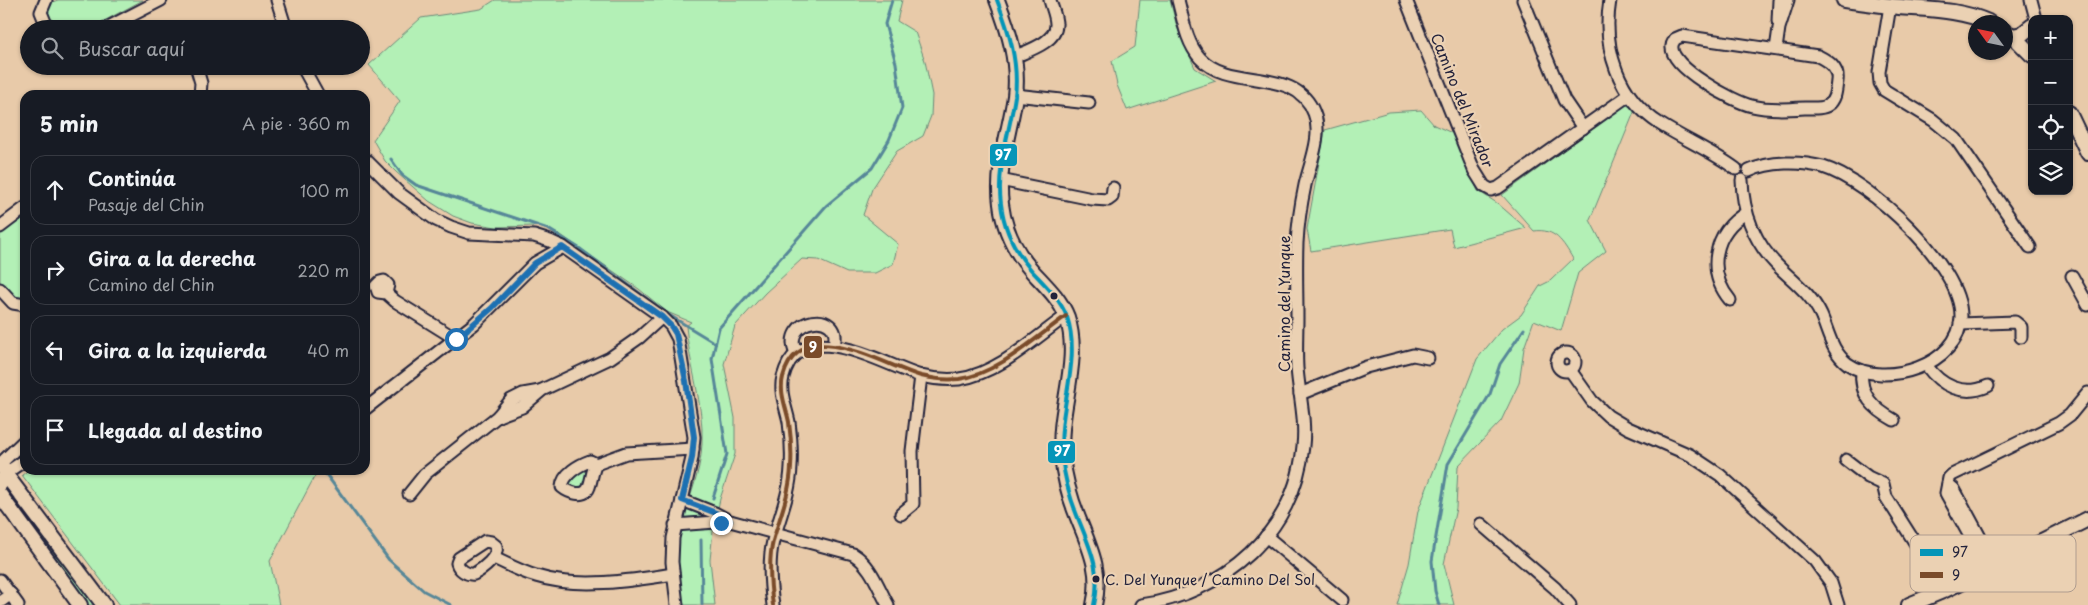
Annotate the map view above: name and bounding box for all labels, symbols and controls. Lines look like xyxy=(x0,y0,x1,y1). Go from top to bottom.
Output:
north arrow xyxy=(1968,15,2013,60)
map controls xyxy=(2028,15,2073,195)
button: + xyxy=(2028,15,2073,60)
search box xyxy=(20,20,370,75)
street label: Camino del Mirador xyxy=(1426,29,1501,171)
icon: search xyxy=(38,34,66,62)
text: Buscar aquí xyxy=(78,34,185,62)
button: − xyxy=(2028,60,2073,105)
button: locate xyxy=(2028,105,2073,150)
text: 5 min xyxy=(40,107,98,139)
text: A pie · 360 m xyxy=(242,111,350,135)
line badge: 97 xyxy=(989,143,1018,167)
text: 97 xyxy=(995,144,1012,165)
button: layers xyxy=(2028,150,2073,195)
text: Continúa xyxy=(88,164,176,192)
icon: ahead xyxy=(41,176,69,204)
text: 100 m xyxy=(300,178,349,202)
text: Pasaje del Chin xyxy=(88,192,204,216)
street label: Camino del Yunque xyxy=(1272,235,1295,372)
text: Gira a la derecha xyxy=(88,244,256,272)
icon: right xyxy=(41,256,69,284)
text: 220 m xyxy=(298,258,349,282)
text: Camino del Chin xyxy=(88,272,215,296)
unlabelled marker xyxy=(1049,291,1059,301)
route start xyxy=(445,328,468,351)
line badge: 9 xyxy=(803,335,823,359)
icon: left xyxy=(41,336,69,364)
text: Gira a la izquierda xyxy=(88,336,267,364)
text: 9 xyxy=(809,336,817,357)
text: 40 m xyxy=(307,338,349,362)
icon: arrive xyxy=(41,416,69,444)
text: Llegada al destino xyxy=(88,416,262,444)
line badge: 97 xyxy=(1047,440,1076,464)
text: 97 xyxy=(1054,440,1071,461)
route end xyxy=(710,512,733,535)
legend xyxy=(1910,535,2076,592)
text: 97 xyxy=(1952,541,1968,562)
text: 9 xyxy=(1952,564,1960,585)
place label: C. Del Yunque / Camino Del Sol xyxy=(1105,569,1315,590)
marker: C. Del Yunque / Camino Del Sol xyxy=(1091,574,1101,584)

